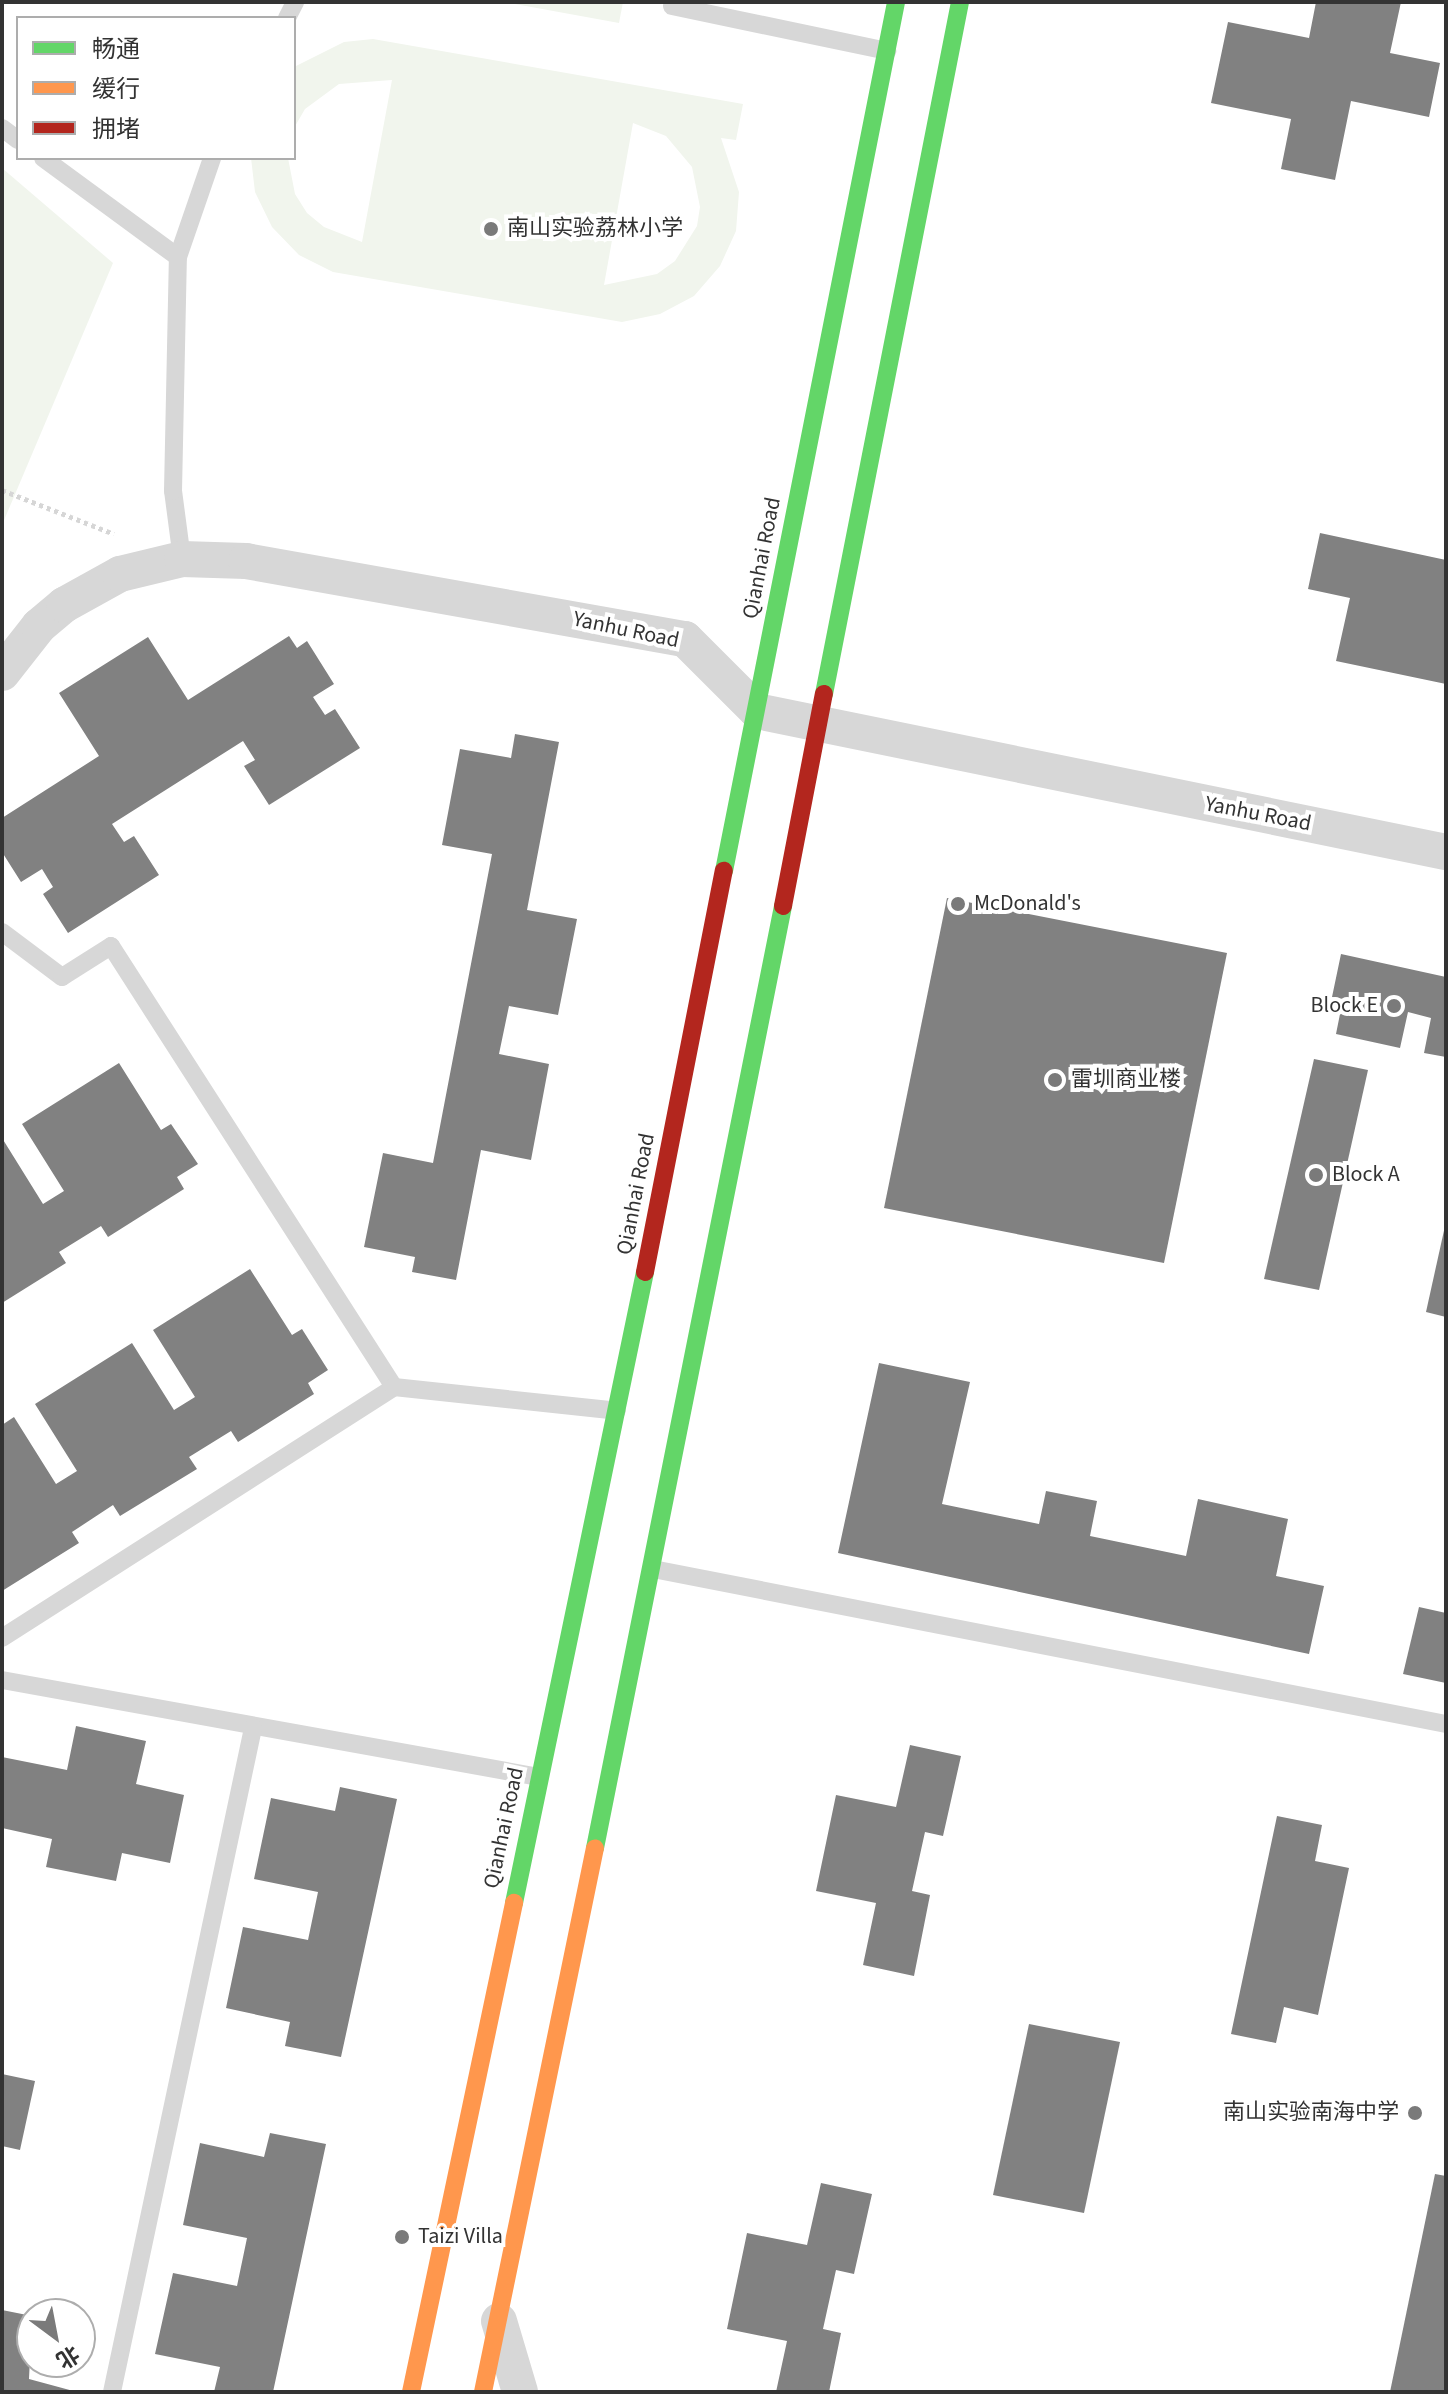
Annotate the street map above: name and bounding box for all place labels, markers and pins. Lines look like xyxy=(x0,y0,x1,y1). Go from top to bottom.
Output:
place label: 南山实验荔林小学 xyxy=(507,216,683,242)
marker: 南山实验荔林小学 xyxy=(482,220,500,238)
place label: McDonald's xyxy=(974,891,1081,917)
marker: McDonald's xyxy=(949,895,967,913)
place label: Block E xyxy=(1311,993,1378,1019)
marker: Block E xyxy=(1385,997,1403,1015)
place label: 雷圳商业楼 xyxy=(1071,1067,1181,1093)
marker: 雷圳商业楼 xyxy=(1046,1071,1064,1089)
place label: Block A xyxy=(1332,1162,1400,1188)
marker: Block A xyxy=(1307,1166,1325,1184)
place label: 南山实验南海中学 xyxy=(1223,2100,1399,2126)
marker: 南山实验南海中学 xyxy=(1406,2104,1424,2122)
place label: Taizi Villa xyxy=(418,2224,503,2250)
marker: Taizi Villa xyxy=(393,2228,411,2246)

